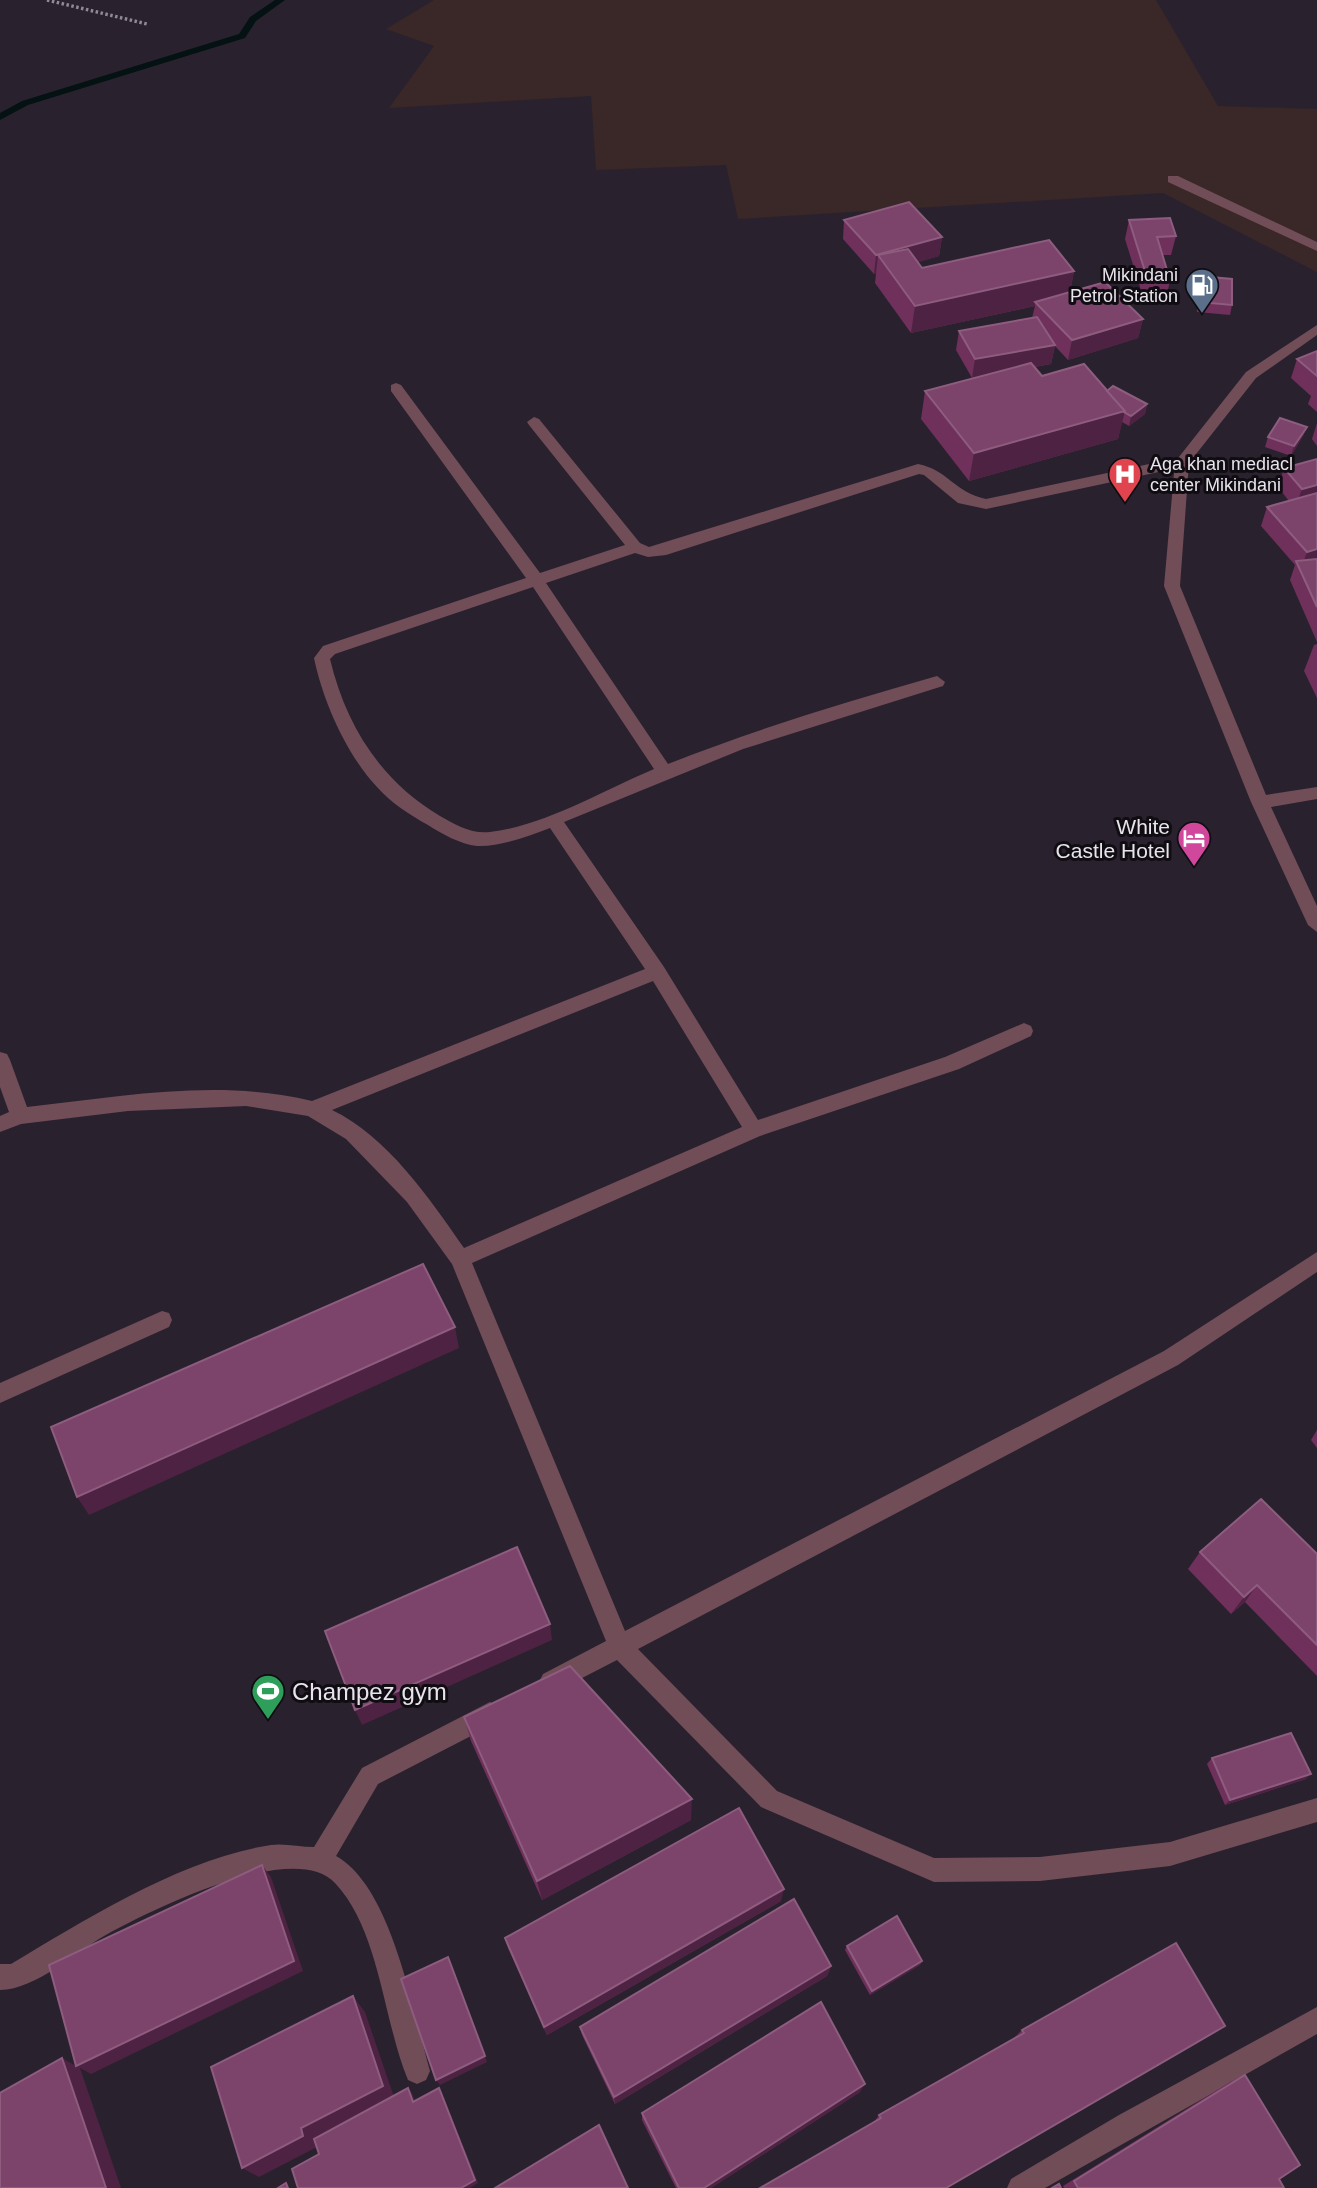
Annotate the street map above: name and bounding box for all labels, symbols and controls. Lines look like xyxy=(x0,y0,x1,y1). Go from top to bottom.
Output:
place label: Mikindani Petrol Station xyxy=(1070,265,1178,306)
fuel station icon: Mikindani Petrol Station xyxy=(1183,266,1221,315)
place label: Aga khan mediacl center Mikindani xyxy=(1150,454,1293,495)
hospital icon: Aga khan mediacl center Mikindani xyxy=(1106,455,1144,504)
place label: White Castle Hotel xyxy=(1056,815,1170,862)
hotel icon: White Castle Hotel xyxy=(1175,819,1213,868)
sports icon: Champez gym xyxy=(249,1672,287,1721)
place label: Champez gym xyxy=(292,1678,447,1705)

